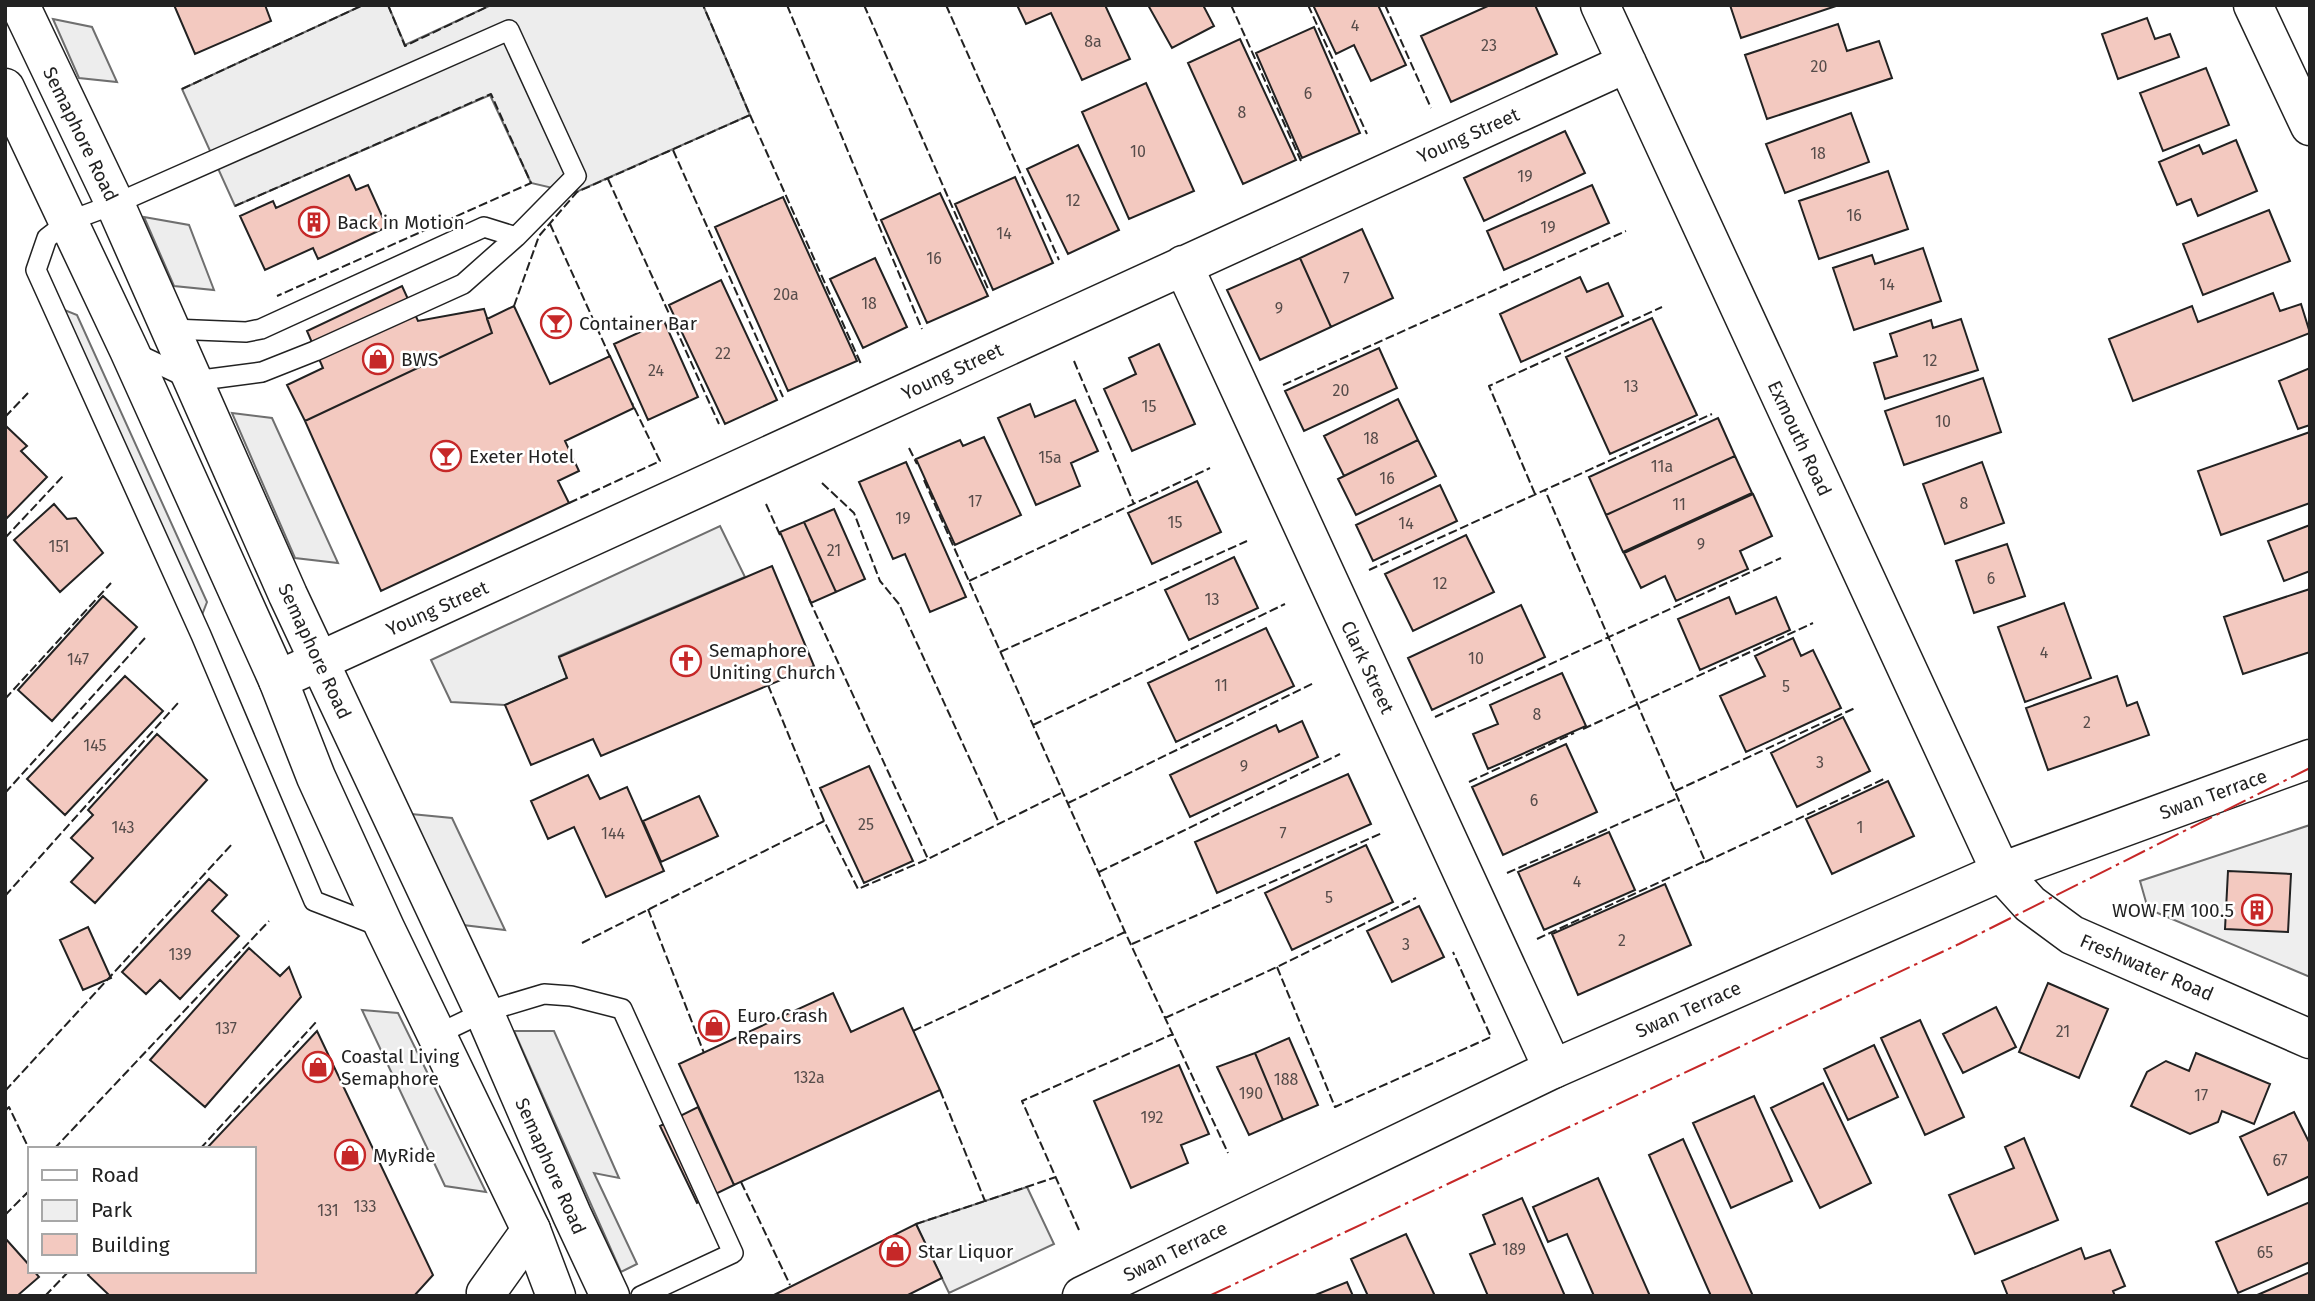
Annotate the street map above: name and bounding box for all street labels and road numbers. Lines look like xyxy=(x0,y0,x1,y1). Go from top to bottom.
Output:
street label: Semaphore Road xyxy=(38,63,123,205)
street label: Young Street xyxy=(1414,103,1523,168)
street label: Young Street xyxy=(898,338,1007,405)
street label: Exmouth Road xyxy=(1763,377,1836,500)
street label: Young Street xyxy=(383,576,492,641)
street label: Semaphore Road xyxy=(273,580,356,723)
street label: Clark Street xyxy=(1336,617,1399,717)
street label: Swan Terrace xyxy=(2156,764,2270,825)
street label: Freshwater Road xyxy=(2077,929,2217,1006)
street label: Swan Terrace xyxy=(1632,976,1744,1043)
street label: Semaphore Road xyxy=(510,1094,591,1238)
street label: Swan Terrace xyxy=(1119,1216,1231,1287)

